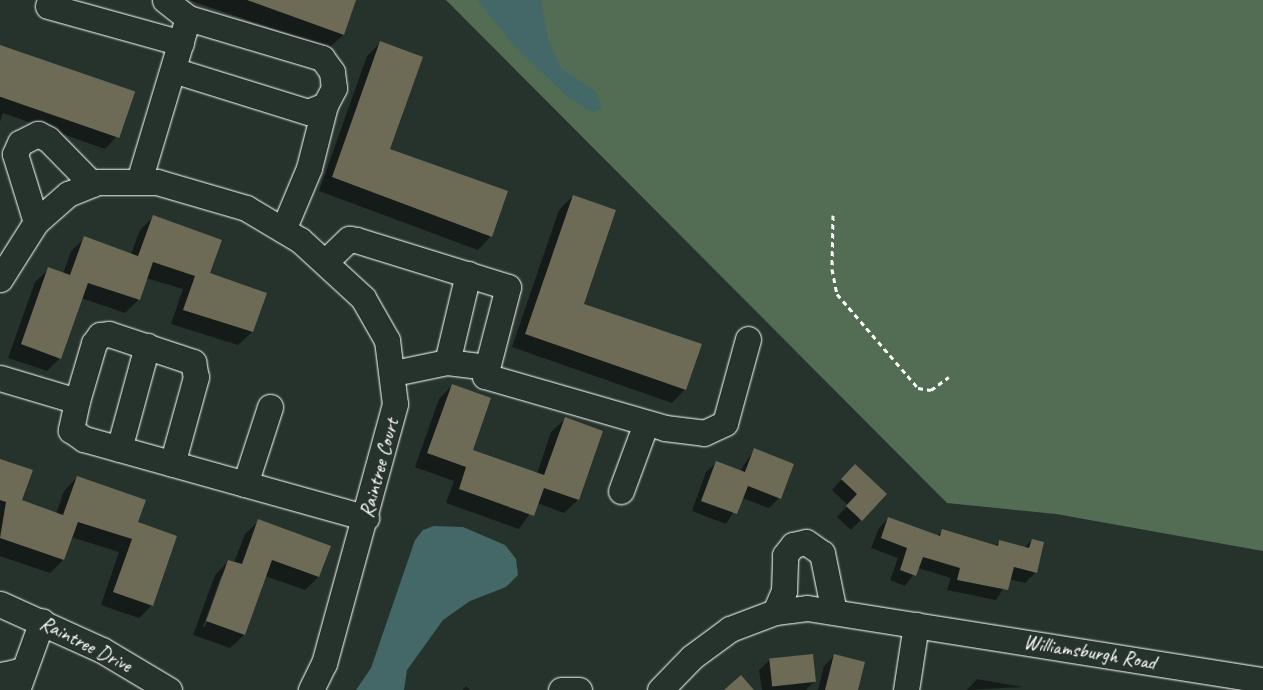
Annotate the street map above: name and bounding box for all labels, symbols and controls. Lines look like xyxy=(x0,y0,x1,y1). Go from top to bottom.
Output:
street label: Raintree Court xyxy=(354,416,404,520)
street label: Raintree Drive xyxy=(36,611,136,677)
street label: Williamsburgh Road xyxy=(1022,630,1158,674)

